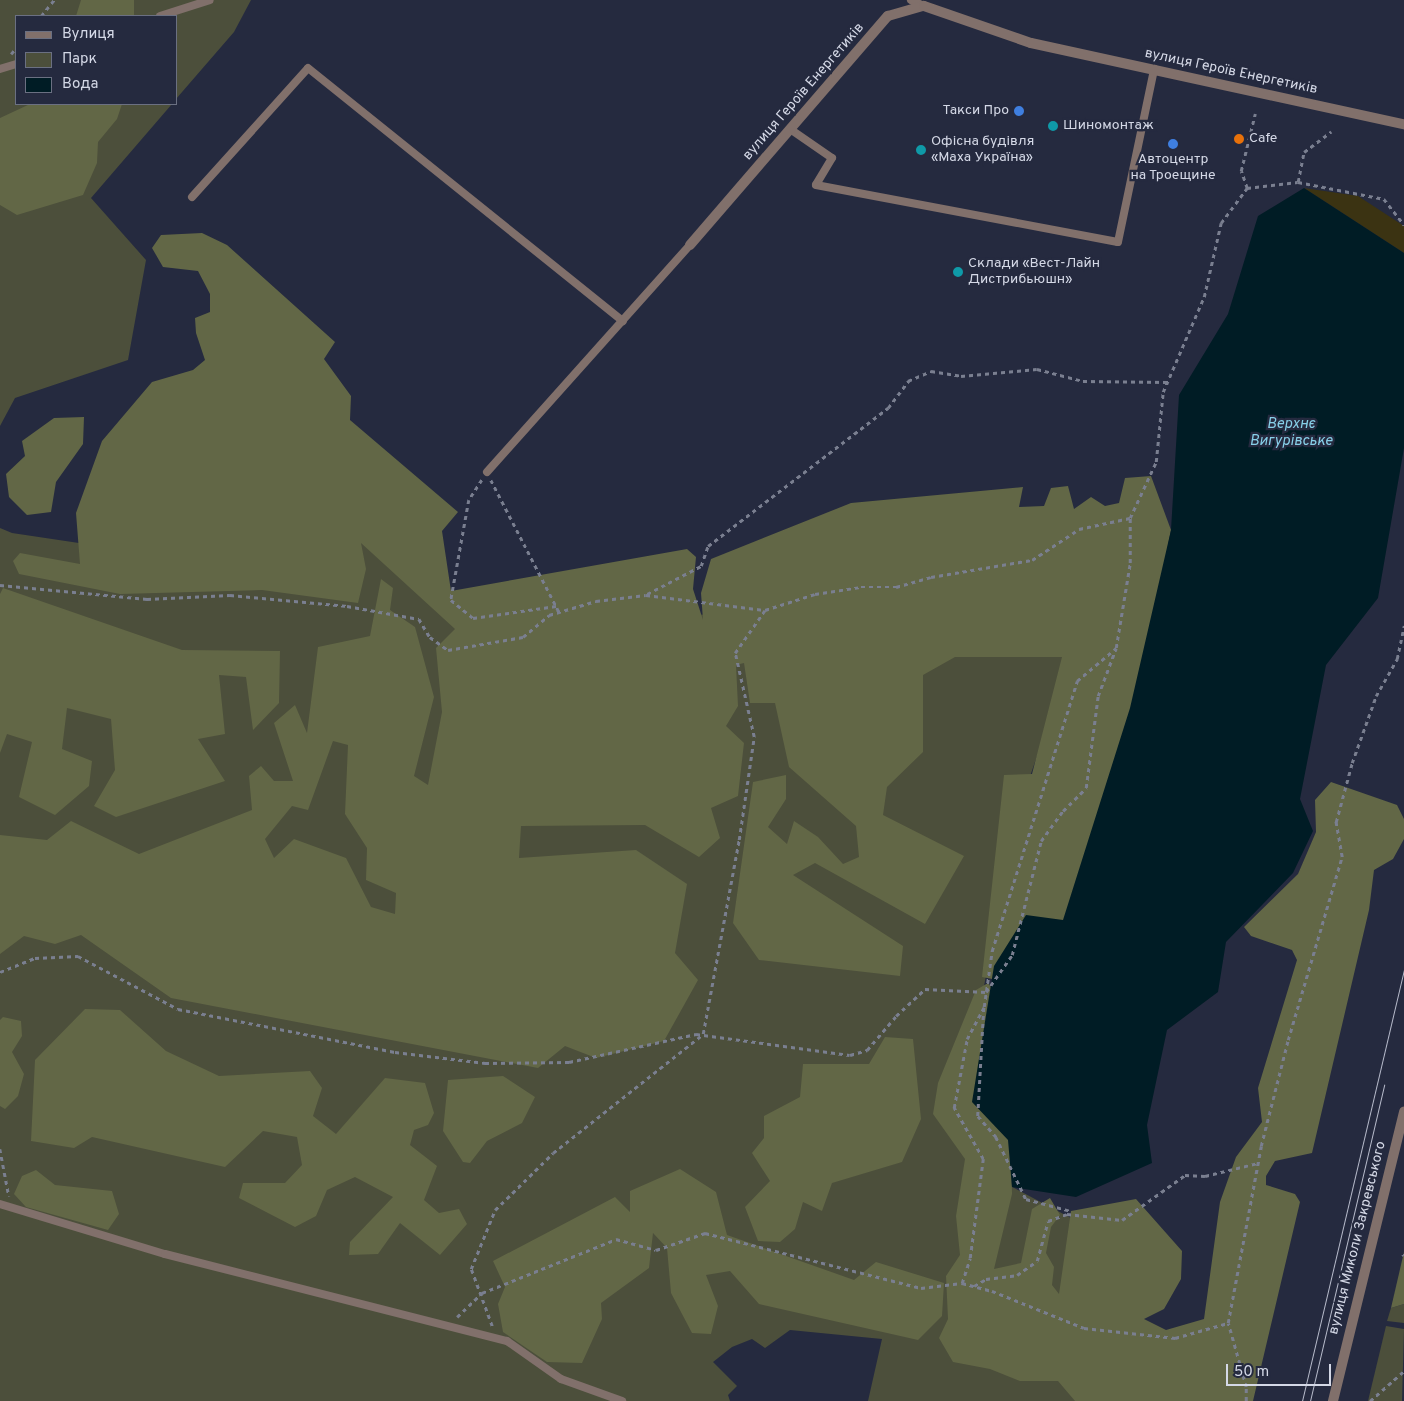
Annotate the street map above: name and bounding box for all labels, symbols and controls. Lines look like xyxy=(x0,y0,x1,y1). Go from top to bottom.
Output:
legend xyxy=(15,15,178,105)
street label: вулиця Героїв Енергетиків xyxy=(740,20,868,164)
text: Вулиця xyxy=(62,25,115,44)
street label: вулиця Героїв Енергетиків xyxy=(1143,45,1319,99)
text: Парк xyxy=(62,50,97,69)
text: Вода xyxy=(62,75,98,94)
place label: Такси Про xyxy=(942,103,1009,119)
marker: Такси Про xyxy=(1013,105,1025,117)
place label: Шиномонтаж xyxy=(1063,118,1154,134)
marker: Шиномонтаж xyxy=(1047,120,1059,132)
place label: Cafe xyxy=(1249,131,1277,147)
marker: Cafe xyxy=(1233,133,1245,145)
place label: Офісна будівля «Маха Україна» xyxy=(931,134,1034,166)
marker: Автоцентр на Троещине xyxy=(1167,138,1179,150)
marker: Офісна будівля «Маха Україна» xyxy=(915,144,927,156)
place label: Автоцентр на Троещине xyxy=(1130,152,1216,184)
place label: Склади «Вест-Лайн Дистрибьюшн» xyxy=(968,256,1100,288)
marker: Склади «Вест-Лайн Дистрибьюшн» xyxy=(952,266,964,278)
water label: Верхнє Вигурівське xyxy=(1249,415,1333,450)
street label: вулиця Миколи Закревського xyxy=(1326,1140,1390,1336)
scale bar xyxy=(1229,1354,1334,1386)
text: 50 m xyxy=(1234,1363,1269,1382)

